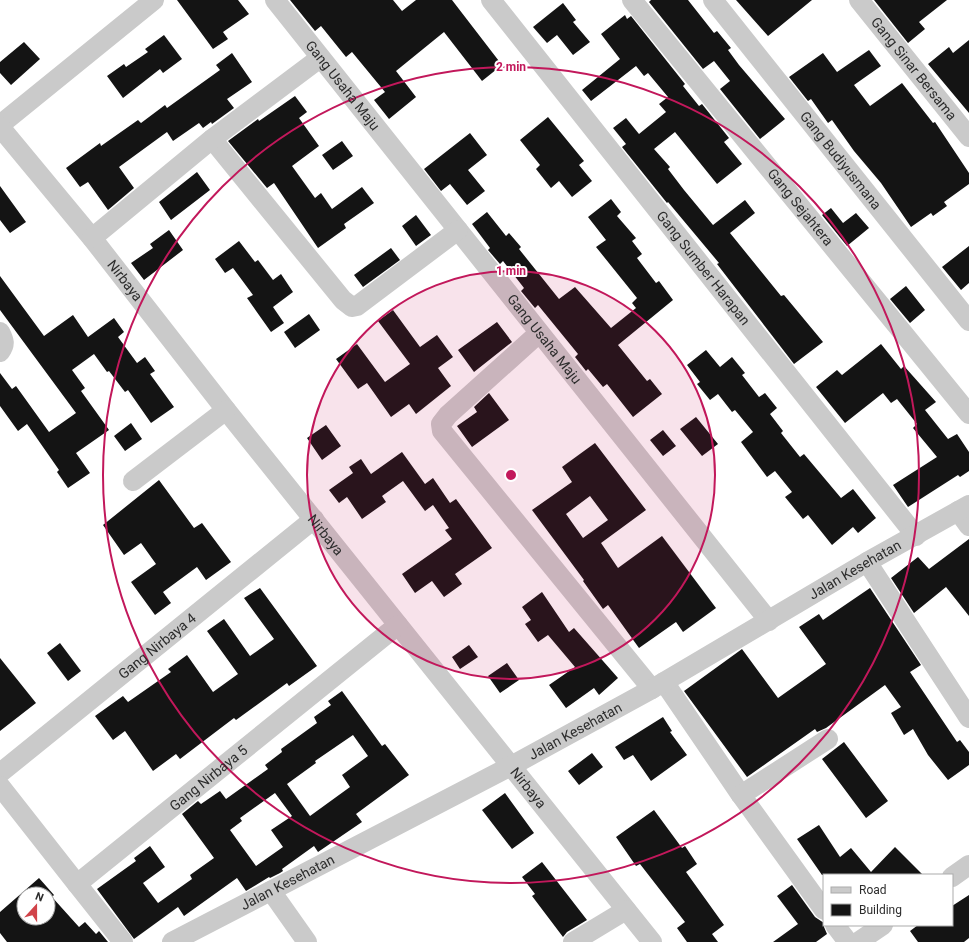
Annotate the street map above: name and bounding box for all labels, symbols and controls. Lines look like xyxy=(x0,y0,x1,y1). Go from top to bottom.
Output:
street label: Gang Sinar Bersama xyxy=(868,14,960,123)
street label: Gang Usaha Maju xyxy=(302,37,383,133)
text: 2 min xyxy=(496,60,526,74)
street label: Gang Budiyusmana xyxy=(797,108,885,213)
street label: Gang Sejahtera xyxy=(764,165,837,249)
street label: Gang Sumber Harapan xyxy=(653,208,754,328)
street label: Nirbaya xyxy=(104,257,146,304)
text: 1 min xyxy=(496,264,526,278)
street label: Gang Usaha Maju xyxy=(504,291,585,387)
centre of rings xyxy=(504,468,518,482)
street label: Nirbaya xyxy=(305,511,347,558)
street label: Jalan Kesehatan xyxy=(806,537,904,603)
street label: Gang Nirbaya 4 xyxy=(115,610,199,682)
street label: Jalan Kesehatan xyxy=(526,699,624,763)
street label: Gang Nirbaya 5 xyxy=(166,742,251,814)
street label: Nirbaya xyxy=(507,764,550,811)
street label: Jalan Kesehatan xyxy=(238,851,337,913)
legend xyxy=(823,874,953,926)
text: Road xyxy=(859,883,887,897)
north arrow xyxy=(16,886,56,926)
text: N xyxy=(33,890,46,905)
text: Building xyxy=(859,903,902,917)

